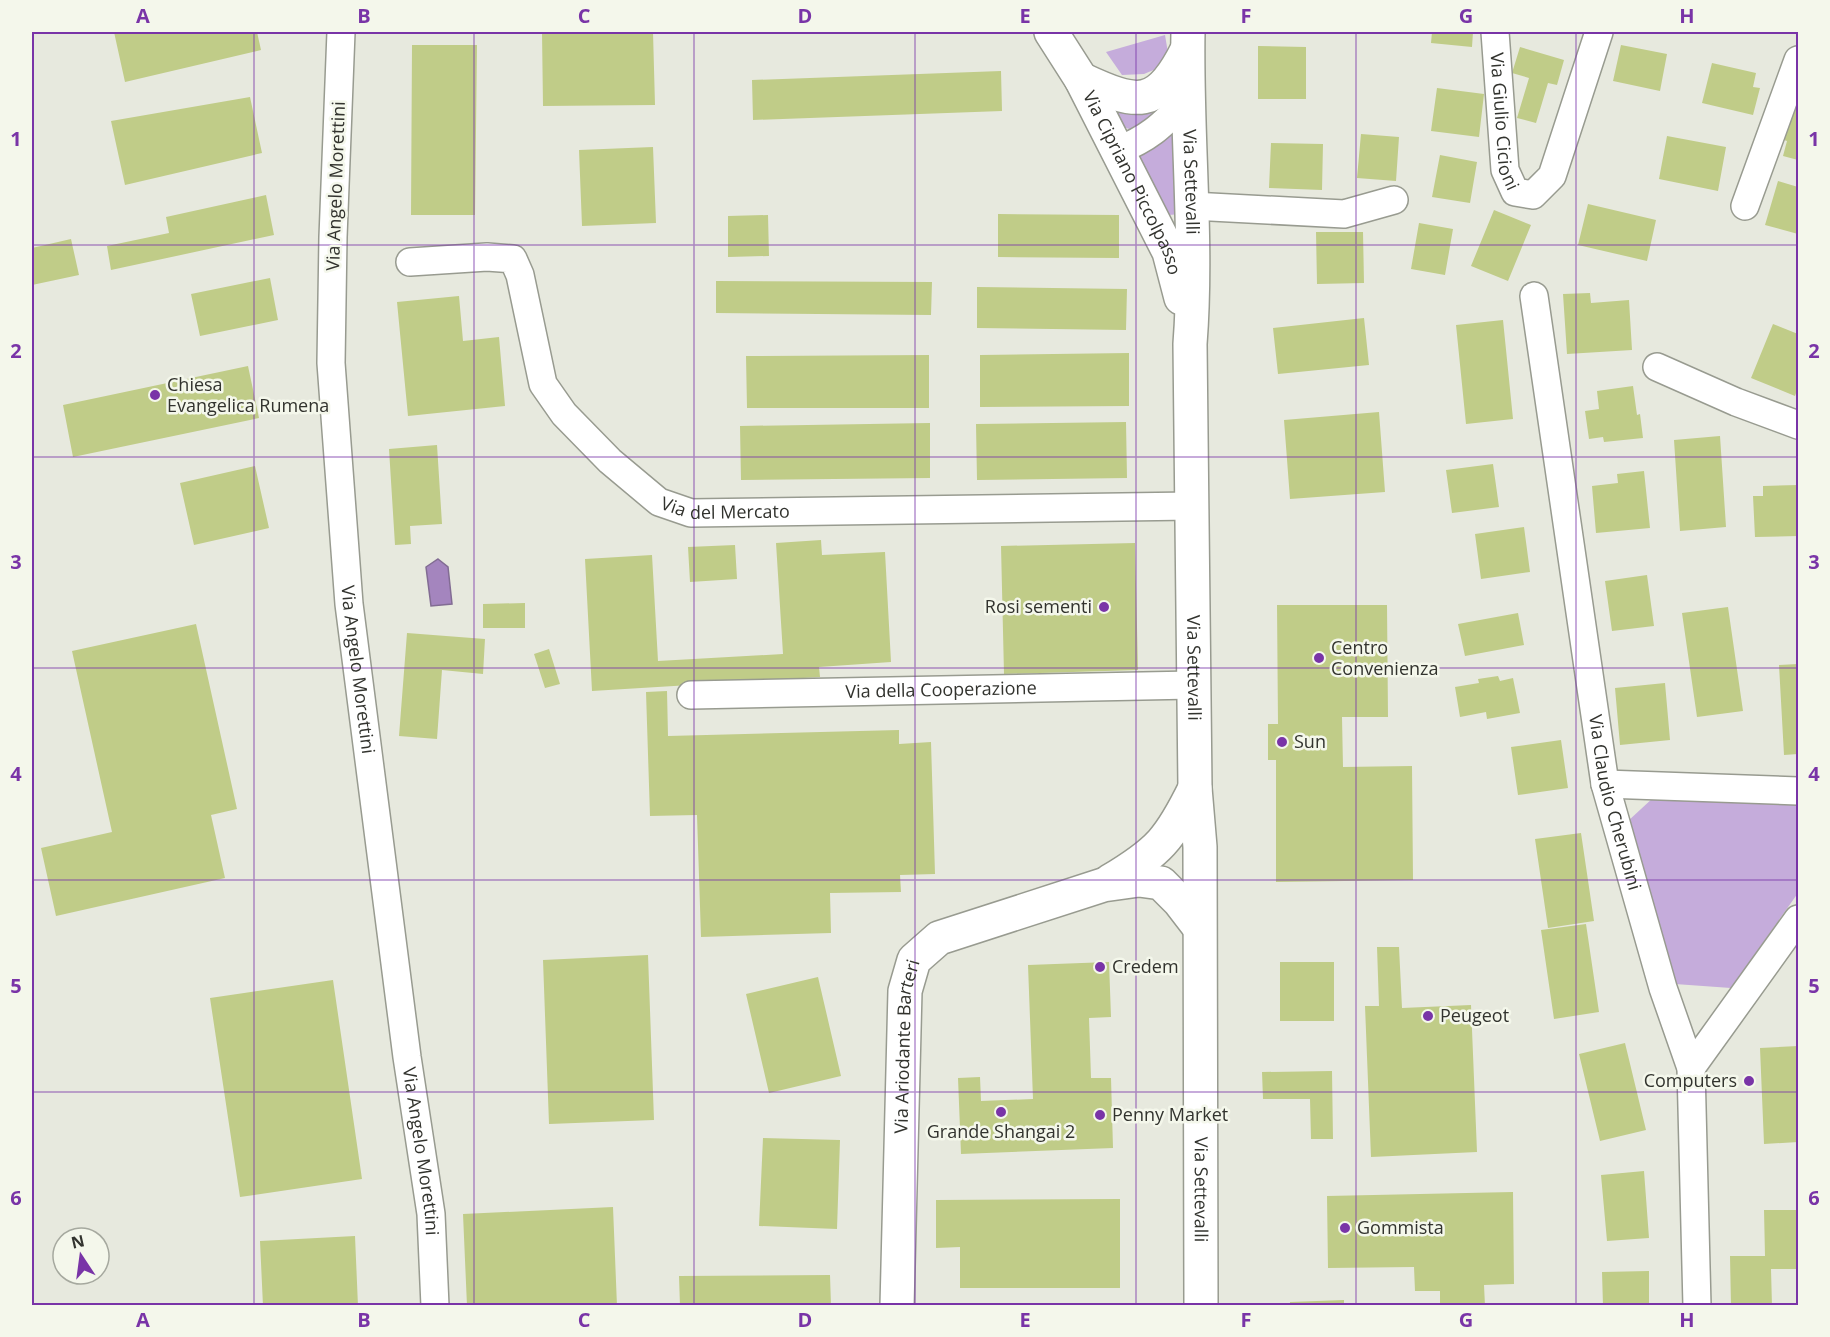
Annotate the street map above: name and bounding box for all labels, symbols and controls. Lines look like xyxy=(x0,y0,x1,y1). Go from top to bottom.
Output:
text: A xyxy=(136,2,150,29)
text: B xyxy=(357,2,371,29)
text: C xyxy=(578,2,591,29)
text: D xyxy=(798,2,812,29)
text: E xyxy=(1019,2,1031,29)
text: F xyxy=(1241,2,1251,29)
text: G xyxy=(1459,2,1473,29)
text: H xyxy=(1679,2,1695,29)
street label: Via Giulio Cicioni xyxy=(1486,52,1526,194)
street label: Via Cipriano Piccolpasso xyxy=(1078,87,1187,277)
street label: Via Angelo Morettini xyxy=(320,101,350,271)
text: 1 xyxy=(10,125,22,152)
text: 1 xyxy=(1808,125,1820,152)
street label: Via Settevalli xyxy=(1178,129,1206,235)
text: 2 xyxy=(10,337,22,364)
text: 2 xyxy=(1808,337,1820,364)
place label: Chiesa Evangelica Rumena xyxy=(167,372,329,417)
marker: Chiesa Evangelica Rumena xyxy=(148,388,162,402)
street label: Via del Mercato xyxy=(658,491,790,524)
text: 3 xyxy=(10,548,22,575)
text: 3 xyxy=(1808,548,1820,575)
street label: Via Angelo Morettini xyxy=(337,584,381,755)
place label: Rosi sementi xyxy=(985,594,1092,618)
marker: Rosi sementi xyxy=(1097,600,1111,614)
street label: Via Settevalli xyxy=(1182,615,1207,721)
place label: Centro Convenienza xyxy=(1331,635,1438,680)
marker: Centro Convenienza xyxy=(1312,651,1326,665)
street label: Via della Cooperazione xyxy=(845,675,1037,703)
street label: Via Claudio Cherubini xyxy=(1584,713,1648,893)
place label: Sun xyxy=(1294,729,1326,753)
marker: Sun xyxy=(1275,735,1289,749)
text: 4 xyxy=(10,760,22,787)
text: 4 xyxy=(1808,760,1820,787)
place label: Credem xyxy=(1112,954,1179,978)
street label: Via Ariodante Barteri xyxy=(888,956,925,1134)
marker: Credem xyxy=(1093,960,1107,974)
text: 5 xyxy=(10,972,22,999)
text: 5 xyxy=(1808,972,1820,999)
place label: Peugeot xyxy=(1440,1003,1509,1027)
marker: Peugeot xyxy=(1421,1009,1435,1023)
street label: Via Angelo Morettini xyxy=(398,1065,445,1236)
place label: Computers xyxy=(1644,1068,1737,1092)
marker: Computers xyxy=(1742,1074,1756,1088)
place label: Penny Market xyxy=(1112,1102,1228,1126)
marker: Grande Shangai 2 xyxy=(994,1105,1008,1119)
marker: Penny Market xyxy=(1093,1108,1107,1122)
place label: Grande Shangai 2 xyxy=(927,1119,1075,1143)
street label: Via Settevalli xyxy=(1190,1137,1214,1242)
text: 6 xyxy=(10,1184,22,1211)
text: 6 xyxy=(1808,1184,1820,1211)
place label: Gommista xyxy=(1357,1215,1444,1239)
marker: Gommista xyxy=(1338,1221,1352,1235)
north arrow xyxy=(51,1226,111,1286)
text: N xyxy=(69,1229,86,1254)
text: A xyxy=(136,1306,150,1333)
text: B xyxy=(357,1306,371,1333)
text: C xyxy=(578,1306,591,1333)
text: D xyxy=(798,1306,812,1333)
text: E xyxy=(1019,1306,1031,1333)
text: F xyxy=(1241,1306,1251,1333)
text: G xyxy=(1459,1306,1473,1333)
text: H xyxy=(1679,1306,1695,1333)

